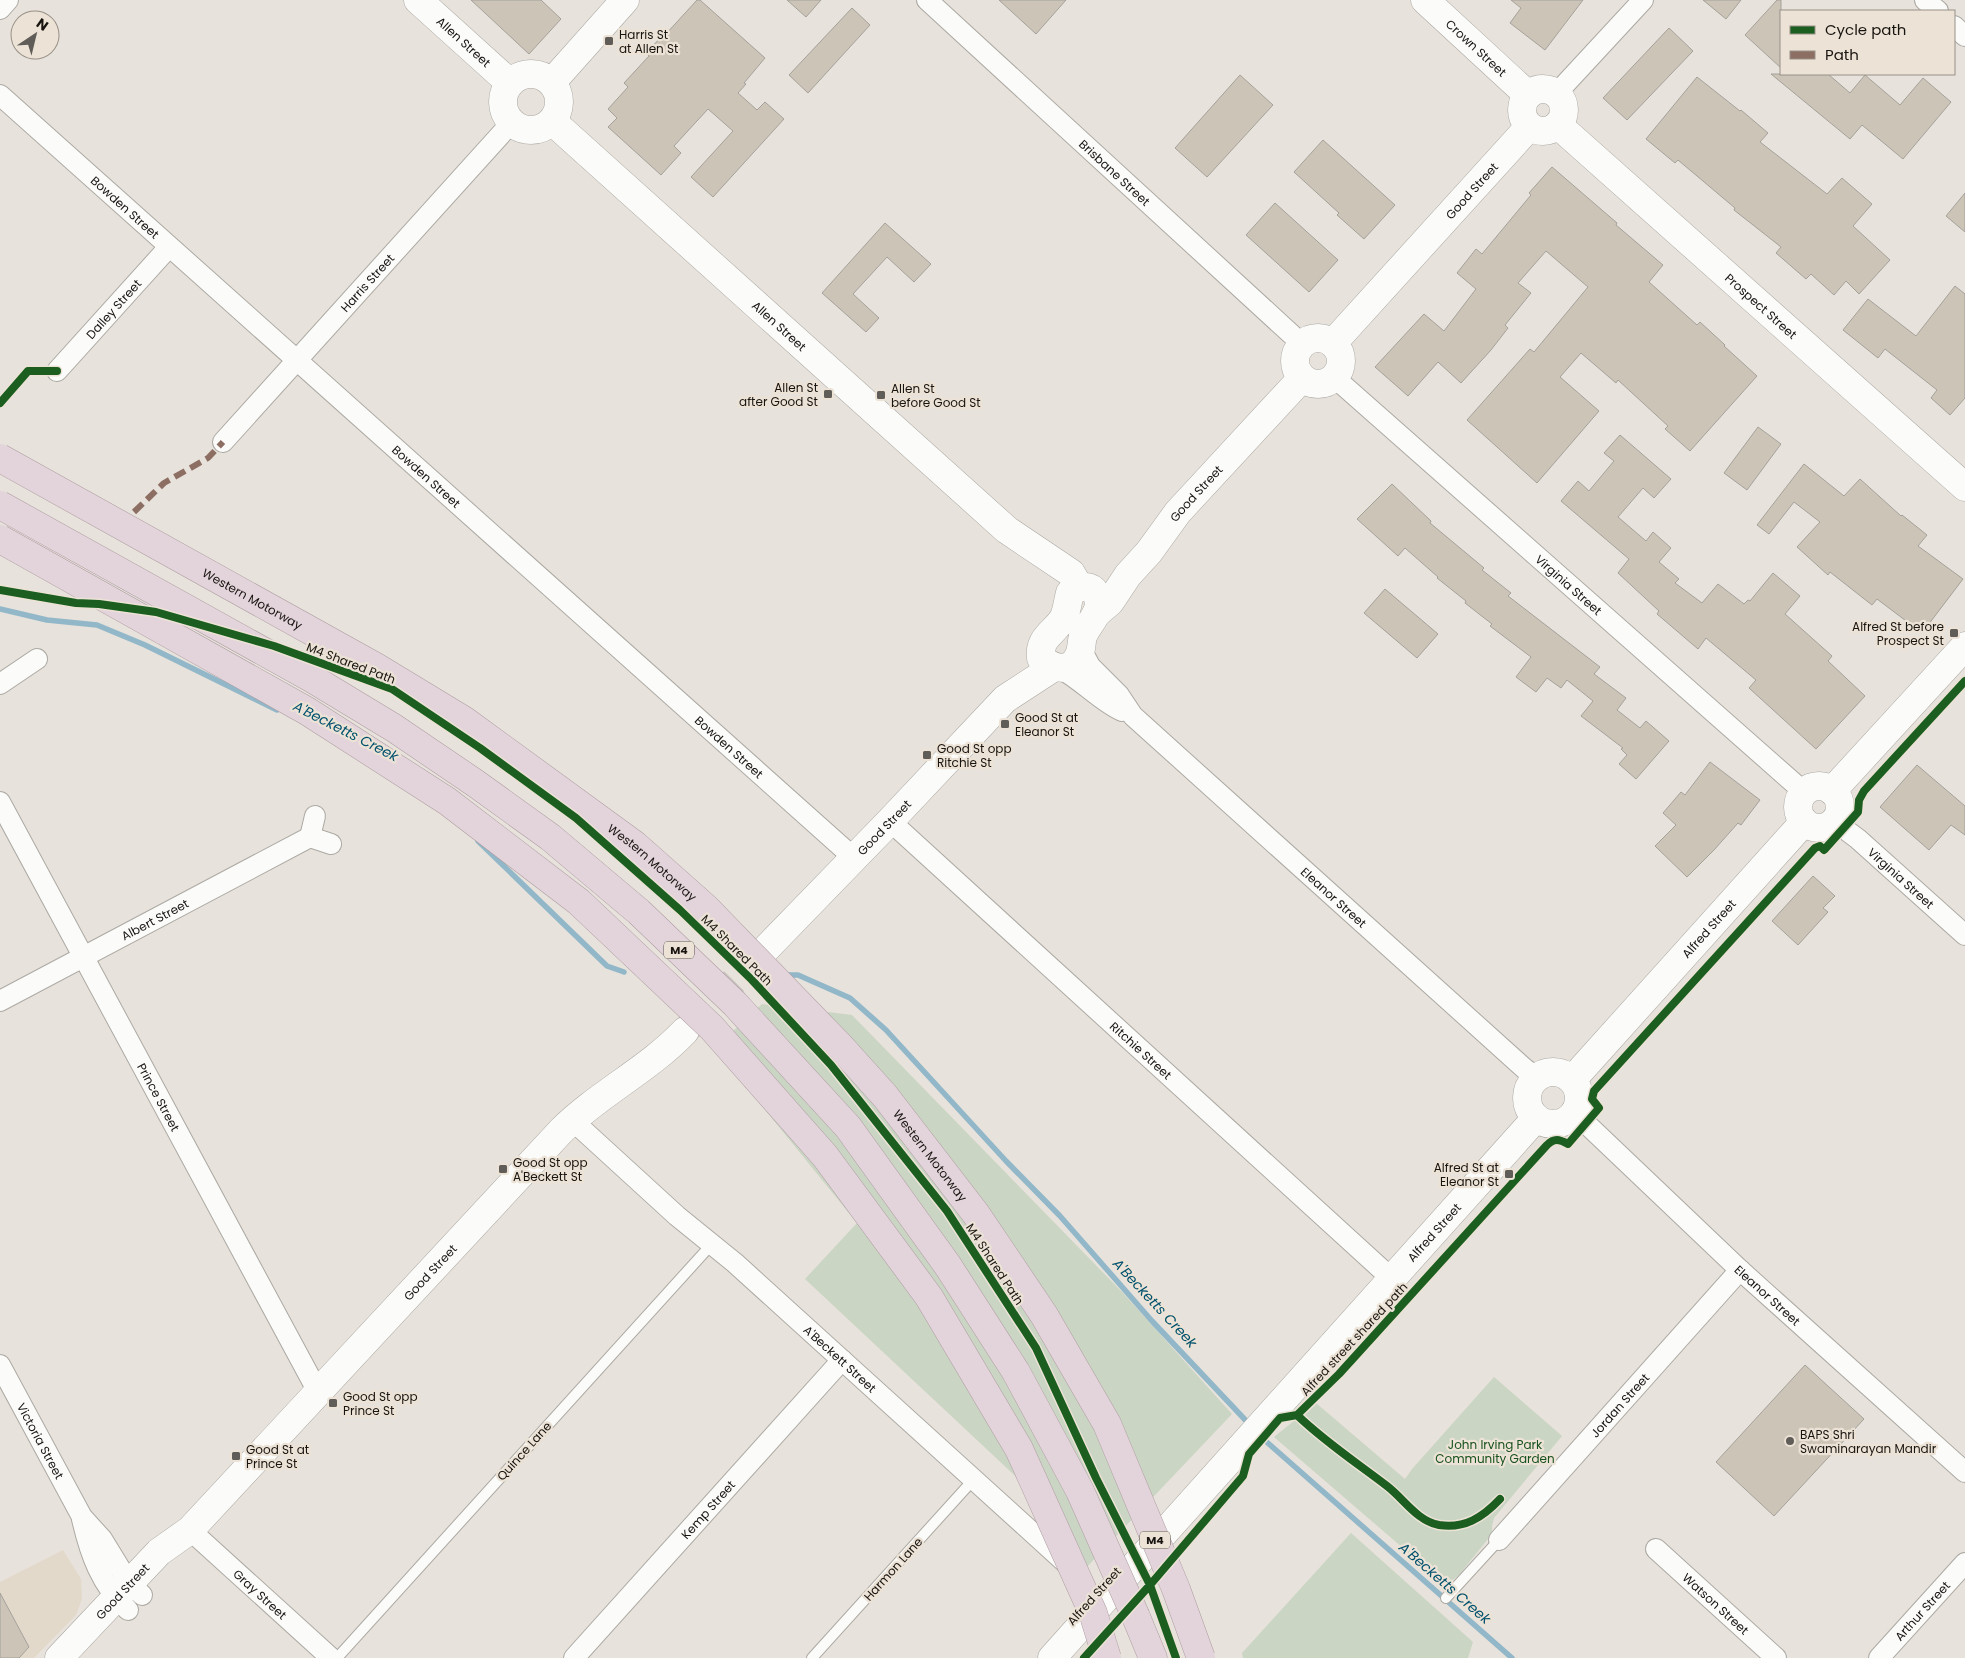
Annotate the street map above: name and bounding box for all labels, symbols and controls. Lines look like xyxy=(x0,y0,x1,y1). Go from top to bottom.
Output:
north arrow xyxy=(10,10,60,60)
legend xyxy=(1780,10,1955,75)
text: N xyxy=(32,13,53,36)
street label: Allen Street xyxy=(433,13,495,70)
street label: Crown Street xyxy=(1442,15,1511,80)
text: Cycle path xyxy=(1825,19,1906,40)
place label: Harris St at Allen St xyxy=(619,26,678,57)
marker: Harris St at Allen St xyxy=(603,35,615,47)
text: Path xyxy=(1825,44,1859,65)
street label: Brisbane Street xyxy=(1076,135,1154,209)
street label: Good Street xyxy=(1441,158,1502,223)
street label: Bowden Street xyxy=(87,172,163,242)
street label: Harris Street xyxy=(336,250,398,315)
street label: Prospect Street xyxy=(1722,269,1801,342)
street label: Dalley Street xyxy=(82,275,145,342)
street label: Allen Street xyxy=(749,297,810,354)
place label: Allen St after Good St xyxy=(739,379,818,410)
place label: Allen St before Good St xyxy=(891,380,981,411)
marker: Allen St after Good St xyxy=(822,388,834,400)
marker: Allen St before Good St xyxy=(875,389,887,401)
street label: Bowden Street xyxy=(389,441,464,511)
street label: Good Street xyxy=(1165,461,1226,525)
street label: Virginia Street xyxy=(1532,550,1606,619)
street label: Western Motorway xyxy=(200,564,306,633)
place label: Alfred St before Prospect St xyxy=(1852,618,1944,649)
marker: Alfred St before Prospect St xyxy=(1948,627,1960,639)
street label: M4 Shared Path xyxy=(304,638,398,688)
water label: A'Becketts Creek xyxy=(289,695,403,767)
place label: Good St at Eleanor St xyxy=(1015,709,1078,740)
street label: Bowden Street xyxy=(691,711,767,782)
marker: Good St at Eleanor St xyxy=(999,718,1011,730)
place label: Good St opp Ritchie St xyxy=(937,740,1012,771)
marker: Good St opp Ritchie St xyxy=(921,749,933,761)
street label: Good Street xyxy=(853,796,915,859)
street label: Western Motorway xyxy=(604,819,701,905)
street label: Virginia Street xyxy=(1864,843,1938,912)
street label: Eleanor Street xyxy=(1298,863,1371,931)
street label: Albert Street xyxy=(118,894,191,944)
street label: Alfred Street xyxy=(1678,895,1739,961)
street label: M4 Shared Path xyxy=(698,911,776,989)
road number: M4 xyxy=(664,942,694,958)
street label: Ritchie Street xyxy=(1106,1017,1176,1083)
street label: Prince Street xyxy=(134,1060,184,1134)
street label: Western Motorway xyxy=(890,1106,972,1205)
place label: Good St opp A'Beckett St xyxy=(513,1154,588,1185)
place label: Alfred St at Eleanor St xyxy=(1434,1159,1499,1190)
marker: Good St opp A'Beckett St xyxy=(497,1163,509,1175)
marker: Alfred St at Eleanor St xyxy=(1503,1168,1515,1180)
street label: Alfred Street xyxy=(1403,1199,1465,1265)
street label: M4 Shared Path xyxy=(962,1220,1028,1308)
street label: Good Street xyxy=(399,1240,460,1304)
water label: A'Becketts Creek xyxy=(1108,1253,1202,1353)
street label: Eleanor Street xyxy=(1731,1261,1804,1329)
street label: Alfred street shared path xyxy=(1297,1279,1411,1399)
street label: A'Beckett Street xyxy=(800,1321,880,1396)
street label: Jordan Street xyxy=(1586,1369,1653,1441)
place label: Good St opp Prince St xyxy=(343,1388,418,1419)
marker: Good St opp Prince St xyxy=(327,1397,339,1409)
street label: Victoria Street xyxy=(13,1400,68,1482)
street label: Quince Lane xyxy=(493,1418,555,1484)
place label: BAPS Shri Swaminarayan Mandir xyxy=(1800,1426,1937,1457)
marker: BAPS Shri Swaminarayan Mandir xyxy=(1784,1435,1796,1447)
park label: John Irving Park Community Garden xyxy=(1435,1436,1555,1467)
place label: Good St at Prince St xyxy=(246,1441,309,1472)
marker: Good St at Prince St xyxy=(230,1450,242,1462)
street label: Kemp Street xyxy=(677,1476,739,1542)
road number: M4 xyxy=(1140,1532,1170,1548)
street label: Harmon Lane xyxy=(860,1533,926,1605)
water label: A'Becketts Creek xyxy=(1394,1537,1496,1629)
street label: Good Street xyxy=(92,1559,153,1623)
street label: Alfred Street xyxy=(1063,1563,1125,1629)
street label: Gray Street xyxy=(230,1565,291,1623)
street label: Watson Street xyxy=(1679,1569,1753,1638)
street label: Arthur Street xyxy=(1890,1577,1953,1644)

